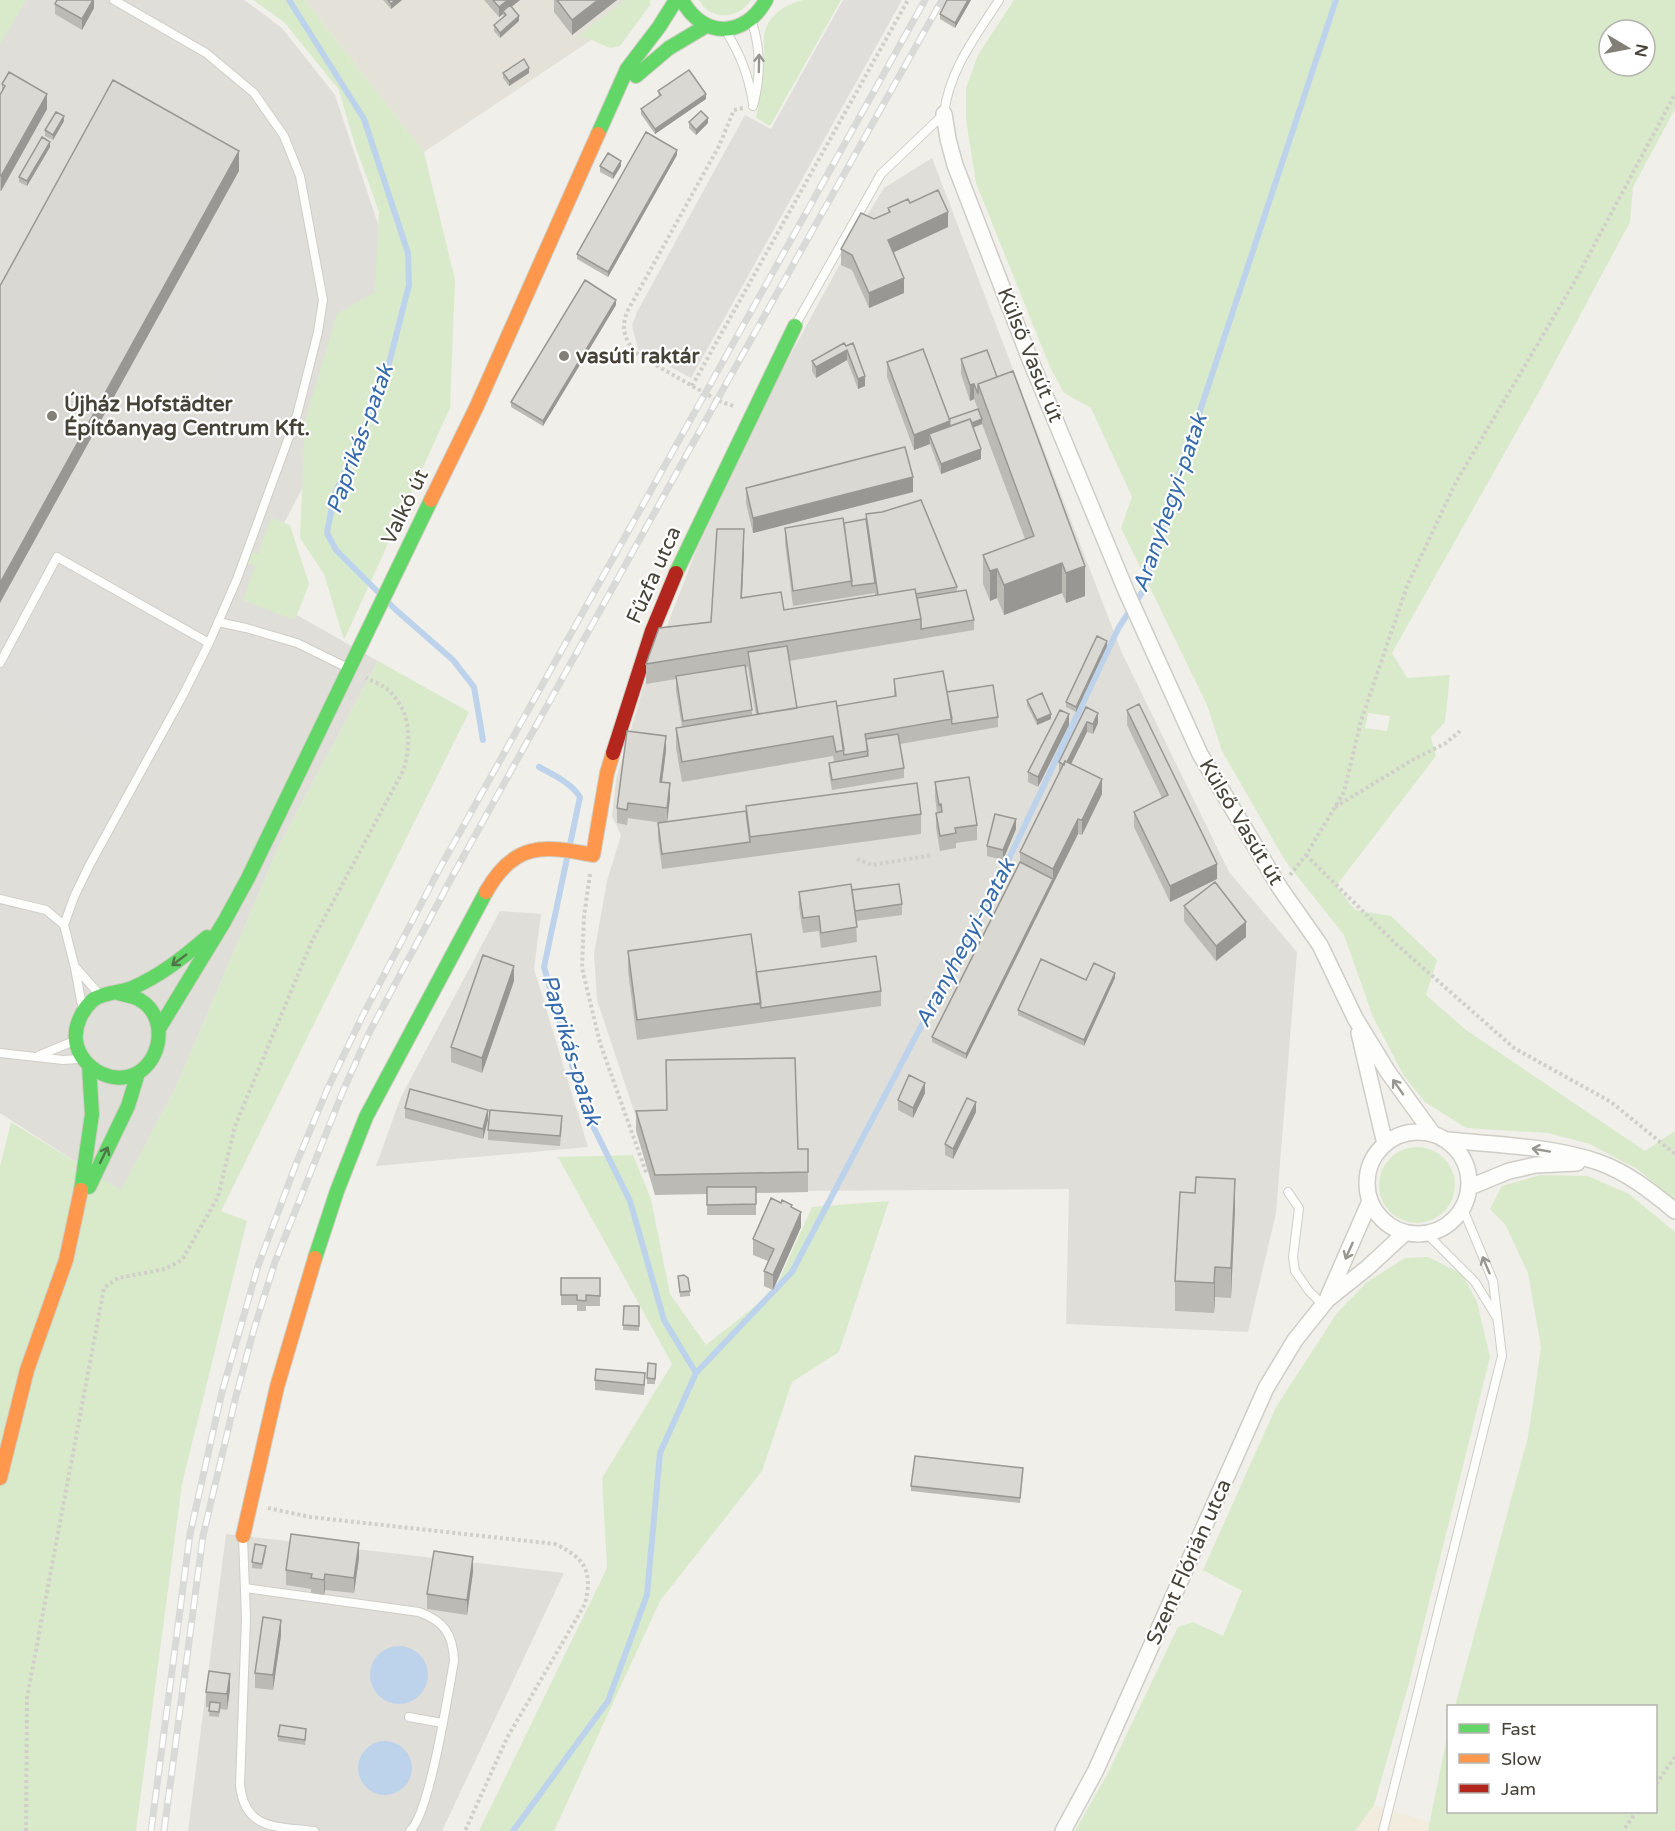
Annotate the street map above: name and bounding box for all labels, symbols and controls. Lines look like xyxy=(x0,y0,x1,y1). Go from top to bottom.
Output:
north arrow xyxy=(1597,18,1657,78)
text: N xyxy=(1630,42,1652,58)
one-way arrow xyxy=(753,53,765,73)
street label: Külső Vasút út xyxy=(992,284,1068,426)
place label: vasúti raktár xyxy=(576,344,700,369)
marker: vasúti raktár xyxy=(557,349,571,363)
water label: Paprikás-patak xyxy=(321,359,400,517)
place label: Újház Hofstädter Építőanyag Centrum Kft. xyxy=(64,391,310,441)
marker: Újház Hofstädter Építőanyag Centrum Kft. xyxy=(45,409,59,423)
water label: Aranyhegyi-patak xyxy=(1127,409,1213,596)
street label: Valkó út xyxy=(376,465,434,549)
street label: Fűzfa utca xyxy=(621,522,687,628)
street label: Külső Vasút út xyxy=(1194,754,1288,890)
water label: Aranyhegyi-patak xyxy=(910,853,1021,1032)
one-way arrow xyxy=(172,953,188,966)
water label: Paprikás-patak xyxy=(536,971,607,1131)
one-way arrow xyxy=(1392,1079,1404,1095)
one-way arrow xyxy=(1531,1144,1551,1155)
one-way arrow xyxy=(99,1146,111,1164)
one-way arrow xyxy=(1343,1241,1354,1259)
one-way arrow xyxy=(1480,1256,1491,1275)
street label: Szent Flórián utca xyxy=(1141,1475,1237,1649)
legend xyxy=(1447,1705,1657,1813)
text: Fast xyxy=(1501,1718,1536,1740)
text: Slow xyxy=(1501,1748,1542,1770)
text: Jam xyxy=(1501,1778,1536,1800)

